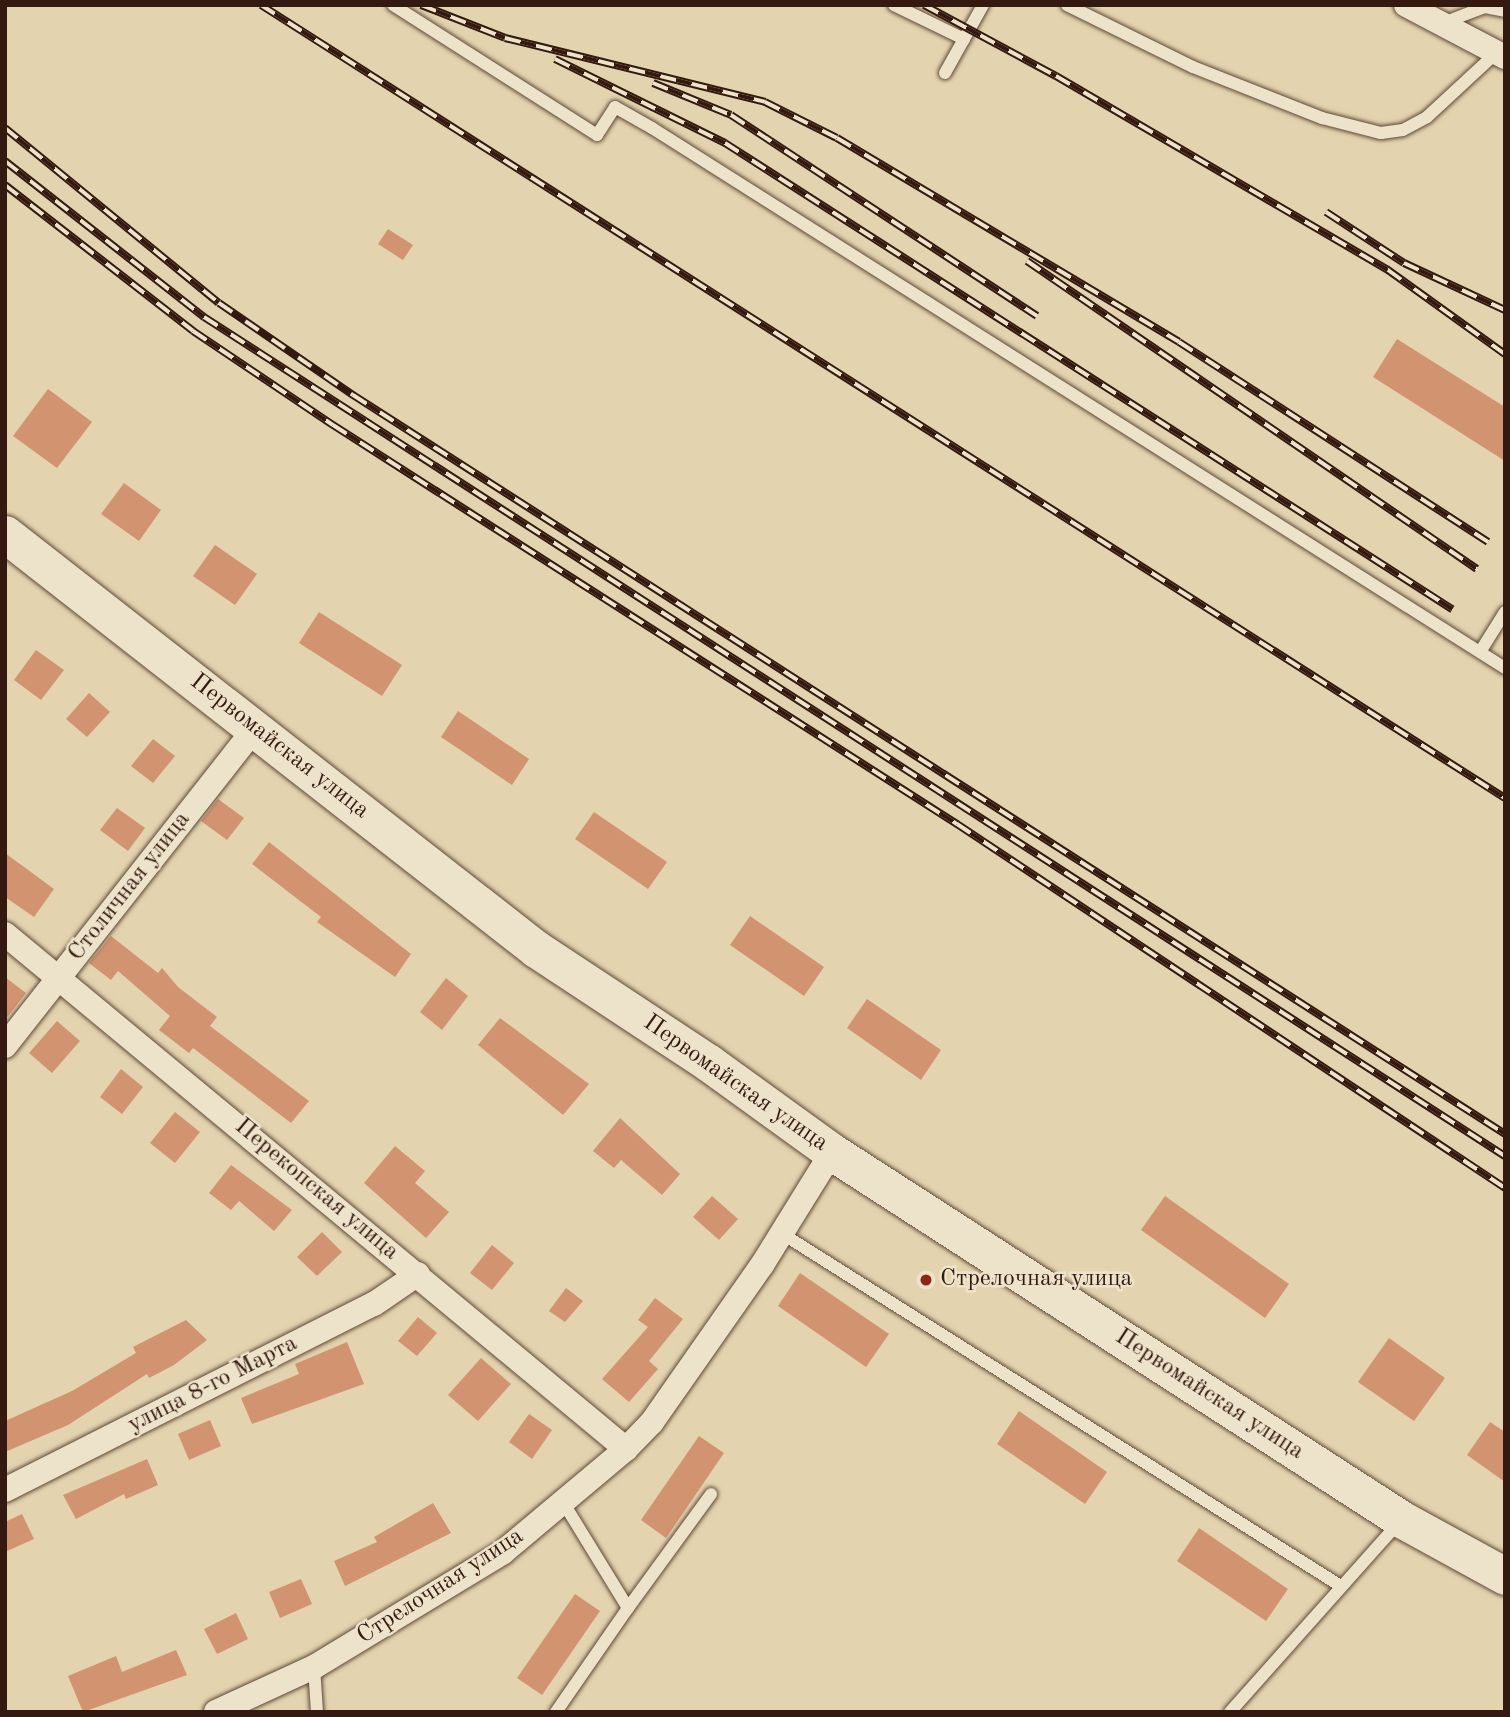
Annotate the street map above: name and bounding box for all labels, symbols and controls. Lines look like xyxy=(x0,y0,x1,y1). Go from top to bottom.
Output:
street label: Первомайская улица xyxy=(184,668,374,826)
street label: Столичная улица xyxy=(63,806,197,968)
street label: Первомайская улица xyxy=(637,1009,833,1159)
street label: Перекопская улица xyxy=(228,1113,404,1267)
place label: Стрелочная улица xyxy=(940,1266,1132,1294)
marker: Стрелочная улица xyxy=(918,1272,934,1288)
street label: Первомайская улица xyxy=(1109,1323,1309,1467)
street label: улица 8-го Марта xyxy=(123,1330,303,1440)
street label: Стрелочная улица xyxy=(352,1523,530,1651)

